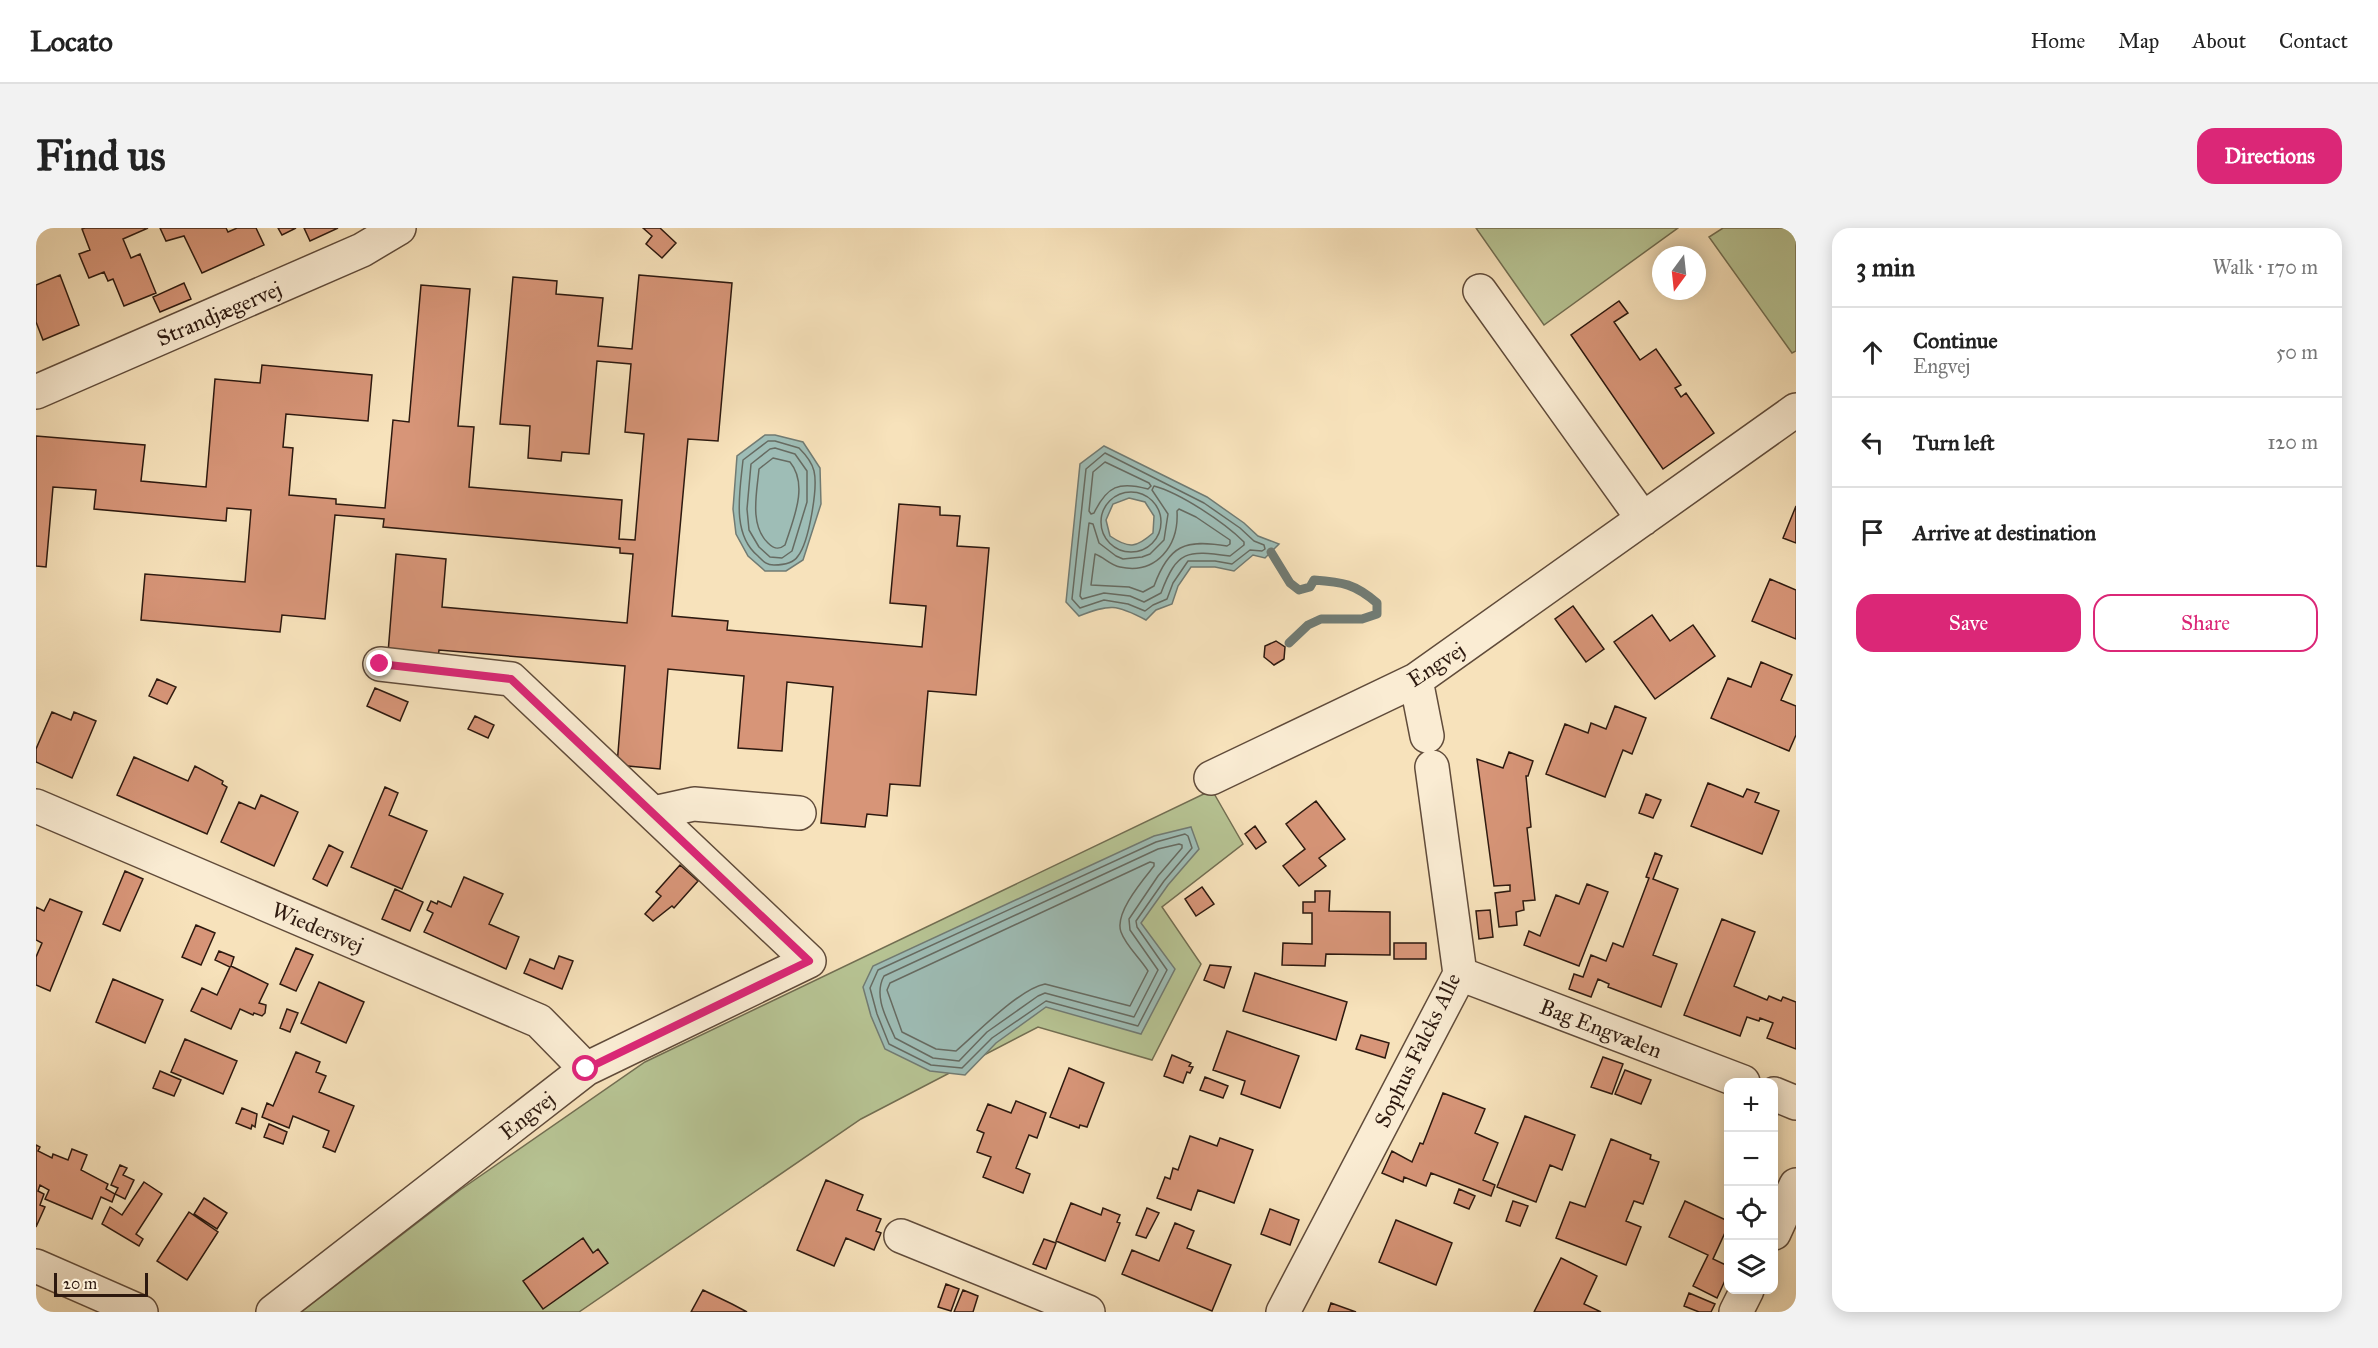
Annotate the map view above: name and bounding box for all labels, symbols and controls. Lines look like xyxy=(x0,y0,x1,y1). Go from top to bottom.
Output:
text: Locato xyxy=(30,24,113,59)
text: Home xyxy=(2030,28,2085,54)
text: Map xyxy=(2118,28,2159,54)
text: About xyxy=(2192,28,2246,54)
text: Contact xyxy=(2279,28,2348,54)
button: Directions xyxy=(2197,128,2342,184)
text: Find us xyxy=(36,130,166,182)
north arrow xyxy=(1652,246,1706,300)
text: 3 min xyxy=(1856,251,1915,283)
text: Walk · 170 m xyxy=(2213,255,2318,279)
street label: Strandjægervej xyxy=(153,275,286,352)
text: Continue xyxy=(1913,327,1998,354)
icon: ahead xyxy=(1856,336,1889,369)
text: 50 m xyxy=(2276,340,2318,364)
text: Engvej xyxy=(1913,354,1970,378)
icon: left xyxy=(1856,426,1889,459)
text: Turn left xyxy=(1913,429,1995,456)
text: 120 m xyxy=(2267,430,2318,454)
icon: arrive xyxy=(1856,516,1889,549)
text: Arrive at destination xyxy=(1913,519,2096,546)
button: Save xyxy=(1856,594,2081,652)
button: Share xyxy=(2093,594,2318,652)
street label: Engvej xyxy=(1402,636,1470,693)
route end xyxy=(366,650,392,676)
street label: Wiedersvej xyxy=(268,896,368,959)
street label: Sophus Falcks Alle xyxy=(1368,969,1467,1132)
street label: Bag Engvælen xyxy=(1536,993,1666,1064)
route start xyxy=(572,1055,598,1081)
map controls xyxy=(1724,1078,1778,1294)
button: + xyxy=(1724,1078,1778,1132)
street label: Engvej xyxy=(494,1085,561,1145)
button: − xyxy=(1724,1132,1778,1186)
button: locate xyxy=(1724,1186,1778,1240)
button: layers xyxy=(1724,1240,1778,1294)
scale bar xyxy=(54,1270,148,1298)
text: 20 m xyxy=(63,1274,97,1293)

